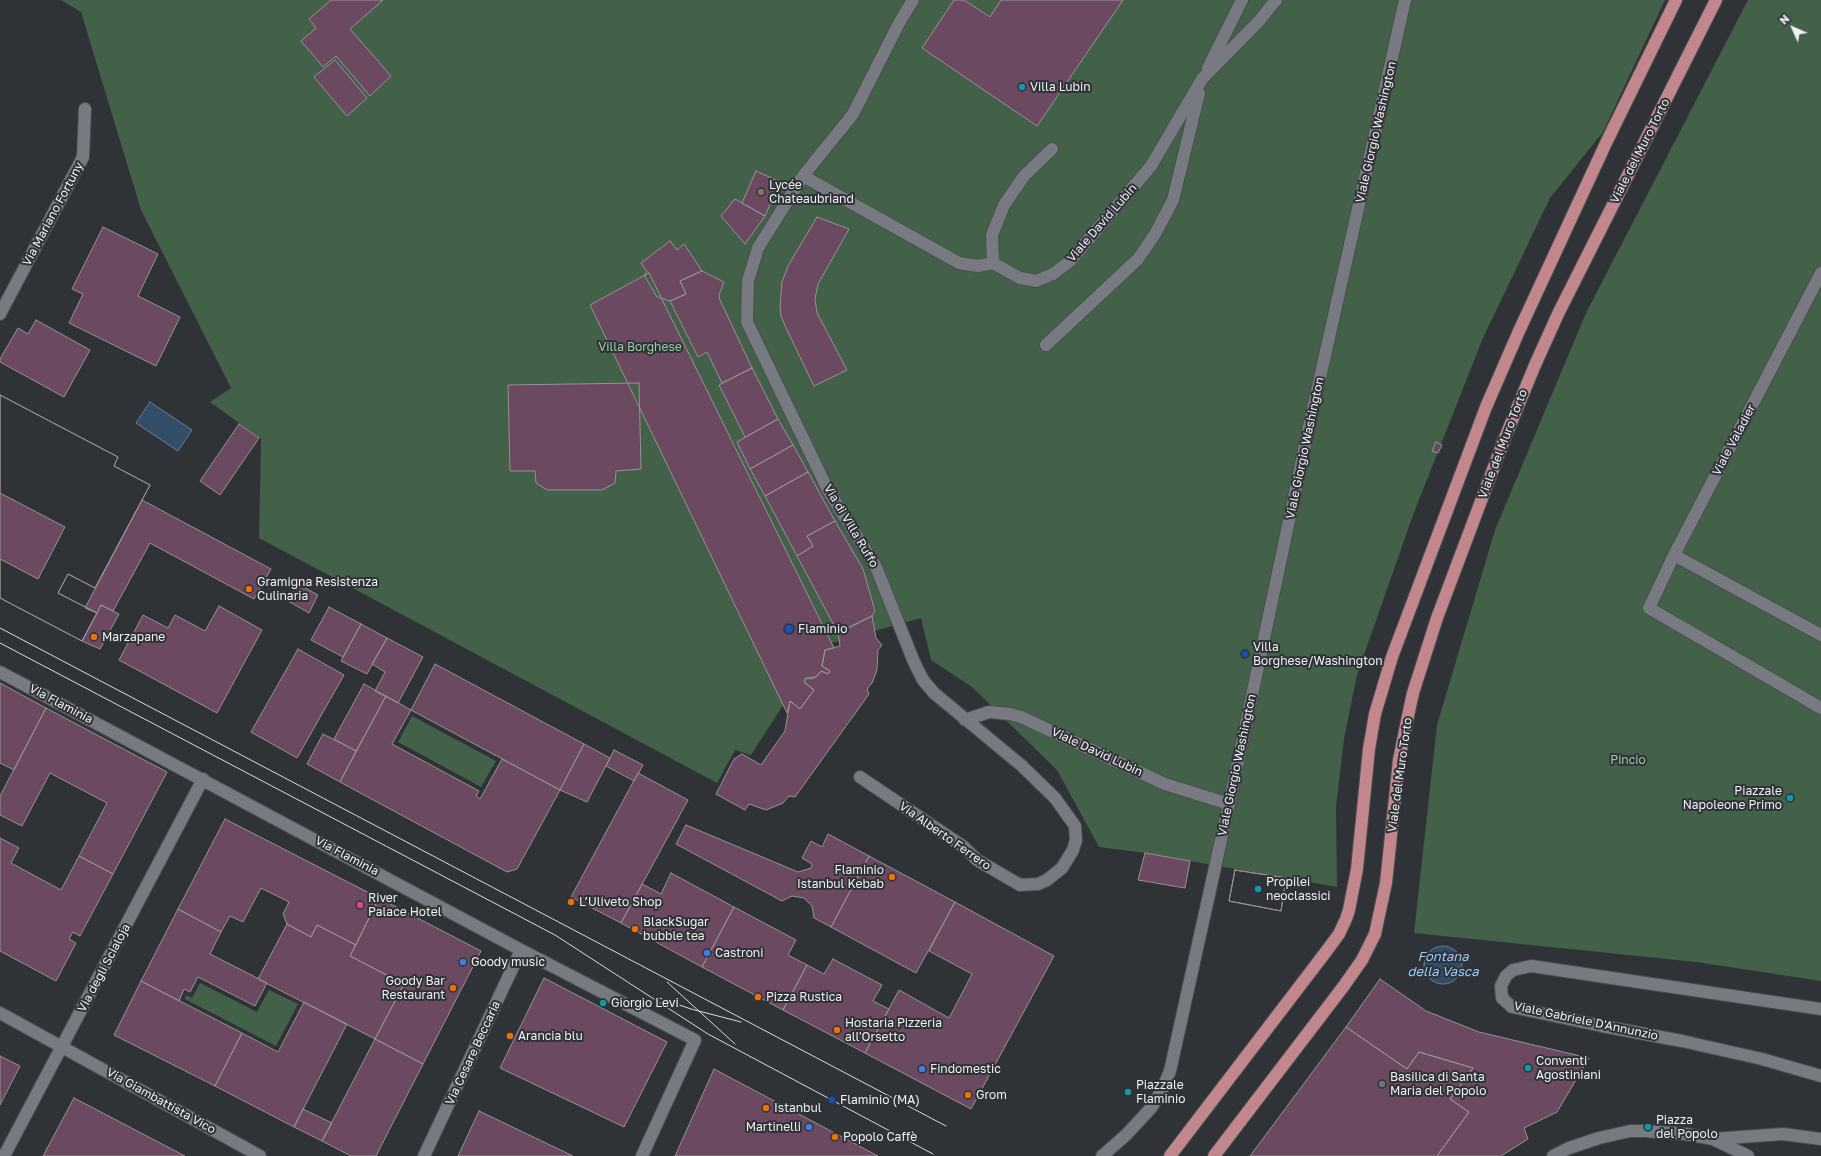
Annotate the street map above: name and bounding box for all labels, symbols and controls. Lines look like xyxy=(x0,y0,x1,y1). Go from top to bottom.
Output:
north arrow xyxy=(1773,8,1813,48)
text: N xyxy=(1777,12,1792,27)
street label: Viale Giorgio Washington xyxy=(1353,60,1399,204)
place label: Villa Lubin xyxy=(1030,80,1091,94)
marker: Villa Lubin xyxy=(1017,82,1027,92)
street label: Viale del Muro Torto xyxy=(1607,96,1673,206)
street label: Via Mariano Fortuny xyxy=(20,160,86,268)
place label: Lycée Chateaubriand xyxy=(769,178,854,206)
street label: Viale David Lubin xyxy=(1064,181,1140,265)
marker: Lycée Chateaubriand xyxy=(756,187,766,197)
park label: Villa Borghese xyxy=(598,340,682,354)
street label: Viale Giorgio Washington xyxy=(1283,376,1327,520)
street label: Viale del Muro Torto xyxy=(1476,387,1530,501)
street label: Viale Valadier xyxy=(1709,402,1759,478)
street label: Via di Villa Ruffo xyxy=(820,482,882,570)
place label: Gramigna Resistenza Culinaria xyxy=(257,575,378,603)
marker: Gramigna Resistenza Culinaria xyxy=(244,584,254,594)
place label: Flaminio xyxy=(798,622,847,636)
marker: Flaminio xyxy=(783,623,795,635)
place label: Marzapane xyxy=(102,630,165,644)
marker: Marzapane xyxy=(89,632,99,642)
place label: Villa Borghese/Washington xyxy=(1253,640,1383,668)
marker: Villa Borghese/Washington xyxy=(1240,649,1250,659)
street label: Via Flaminia xyxy=(27,681,95,727)
street label: Viale Giorgio Washington xyxy=(1215,693,1259,837)
street label: Viale del Muro Torto xyxy=(1385,717,1415,833)
street label: Viale David Lubin xyxy=(1049,725,1145,779)
park label: Pincio xyxy=(1610,753,1646,767)
place label: Piazzale Napoleone Primo xyxy=(1683,784,1782,812)
marker: Piazzale Napoleone Primo xyxy=(1785,793,1795,803)
street label: Via Alberto Ferrero xyxy=(896,799,994,873)
street label: Via Flaminia xyxy=(313,833,381,879)
place label: Flaminio Istanbul Kebab xyxy=(797,863,884,891)
marker: Flaminio Istanbul Kebab xyxy=(887,872,897,882)
place label: Propilei neoclassici xyxy=(1266,875,1330,903)
marker: Propilei neoclassici xyxy=(1253,884,1263,894)
place label: River Palace Hotel xyxy=(368,891,442,919)
place label: L’Uliveto Shop xyxy=(579,895,662,909)
marker: L’Uliveto Shop xyxy=(566,897,576,907)
marker: River Palace Hotel xyxy=(355,900,365,910)
place label: BlackSugar bubble tea xyxy=(643,915,709,943)
street label: Via degli Scialoja xyxy=(75,921,133,1015)
marker: BlackSugar bubble tea xyxy=(630,924,640,934)
place label: Castroni xyxy=(715,946,763,960)
marker: Castroni xyxy=(702,948,712,958)
water label: Fontana della Vasca xyxy=(1407,949,1479,980)
place label: Goody music xyxy=(471,955,545,969)
marker: Goody music xyxy=(458,957,468,967)
place label: Goody Bar Restaurant xyxy=(381,974,445,1002)
marker: Goody Bar Restaurant xyxy=(448,983,458,993)
place label: Pizza Rustica xyxy=(766,990,842,1004)
marker: Pizza Rustica xyxy=(753,992,763,1002)
place label: Giorgio Levi xyxy=(611,996,679,1010)
marker: Giorgio Levi xyxy=(598,998,608,1008)
street label: Via Cesare Beccaria xyxy=(443,999,503,1107)
street label: Viale Gabriele D'Annunzio xyxy=(1513,999,1659,1043)
place label: Hostaria Pizzeria all'Orsetto xyxy=(845,1016,942,1044)
marker: Hostaria Pizzeria all'Orsetto xyxy=(832,1025,842,1035)
place label: Arancia blu xyxy=(518,1029,583,1043)
marker: Arancia blu xyxy=(505,1031,515,1041)
place label: Conventi Agostiniani xyxy=(1536,1054,1601,1082)
place label: Findomestic xyxy=(930,1062,1001,1076)
marker: Conventi Agostiniani xyxy=(1523,1063,1533,1073)
marker: Findomestic xyxy=(917,1064,927,1074)
street label: Via Giambattista Vico xyxy=(104,1065,218,1137)
place label: Basilica di Santa Maria del Popolo xyxy=(1390,1070,1486,1098)
place label: Piazzale Flaminio xyxy=(1136,1078,1185,1106)
marker: Basilica di Santa Maria del Popolo xyxy=(1377,1079,1387,1089)
marker: Piazzale Flaminio xyxy=(1123,1087,1133,1097)
place label: Grom xyxy=(976,1088,1007,1102)
marker: Grom xyxy=(963,1090,973,1100)
place label: Flaminio (MA) xyxy=(840,1093,920,1107)
marker: Flaminio (MA) xyxy=(827,1095,837,1105)
place label: Istanbul xyxy=(774,1101,822,1115)
marker: Istanbul xyxy=(761,1103,771,1113)
place label: Piazza del Popolo xyxy=(1656,1113,1718,1141)
place label: Martinelli xyxy=(746,1120,801,1134)
marker: Martinelli xyxy=(804,1122,814,1132)
marker: Piazza del Popolo xyxy=(1643,1122,1653,1132)
place label: Popolo Caffè xyxy=(843,1130,917,1144)
marker: Popolo Caffè xyxy=(830,1132,840,1142)

